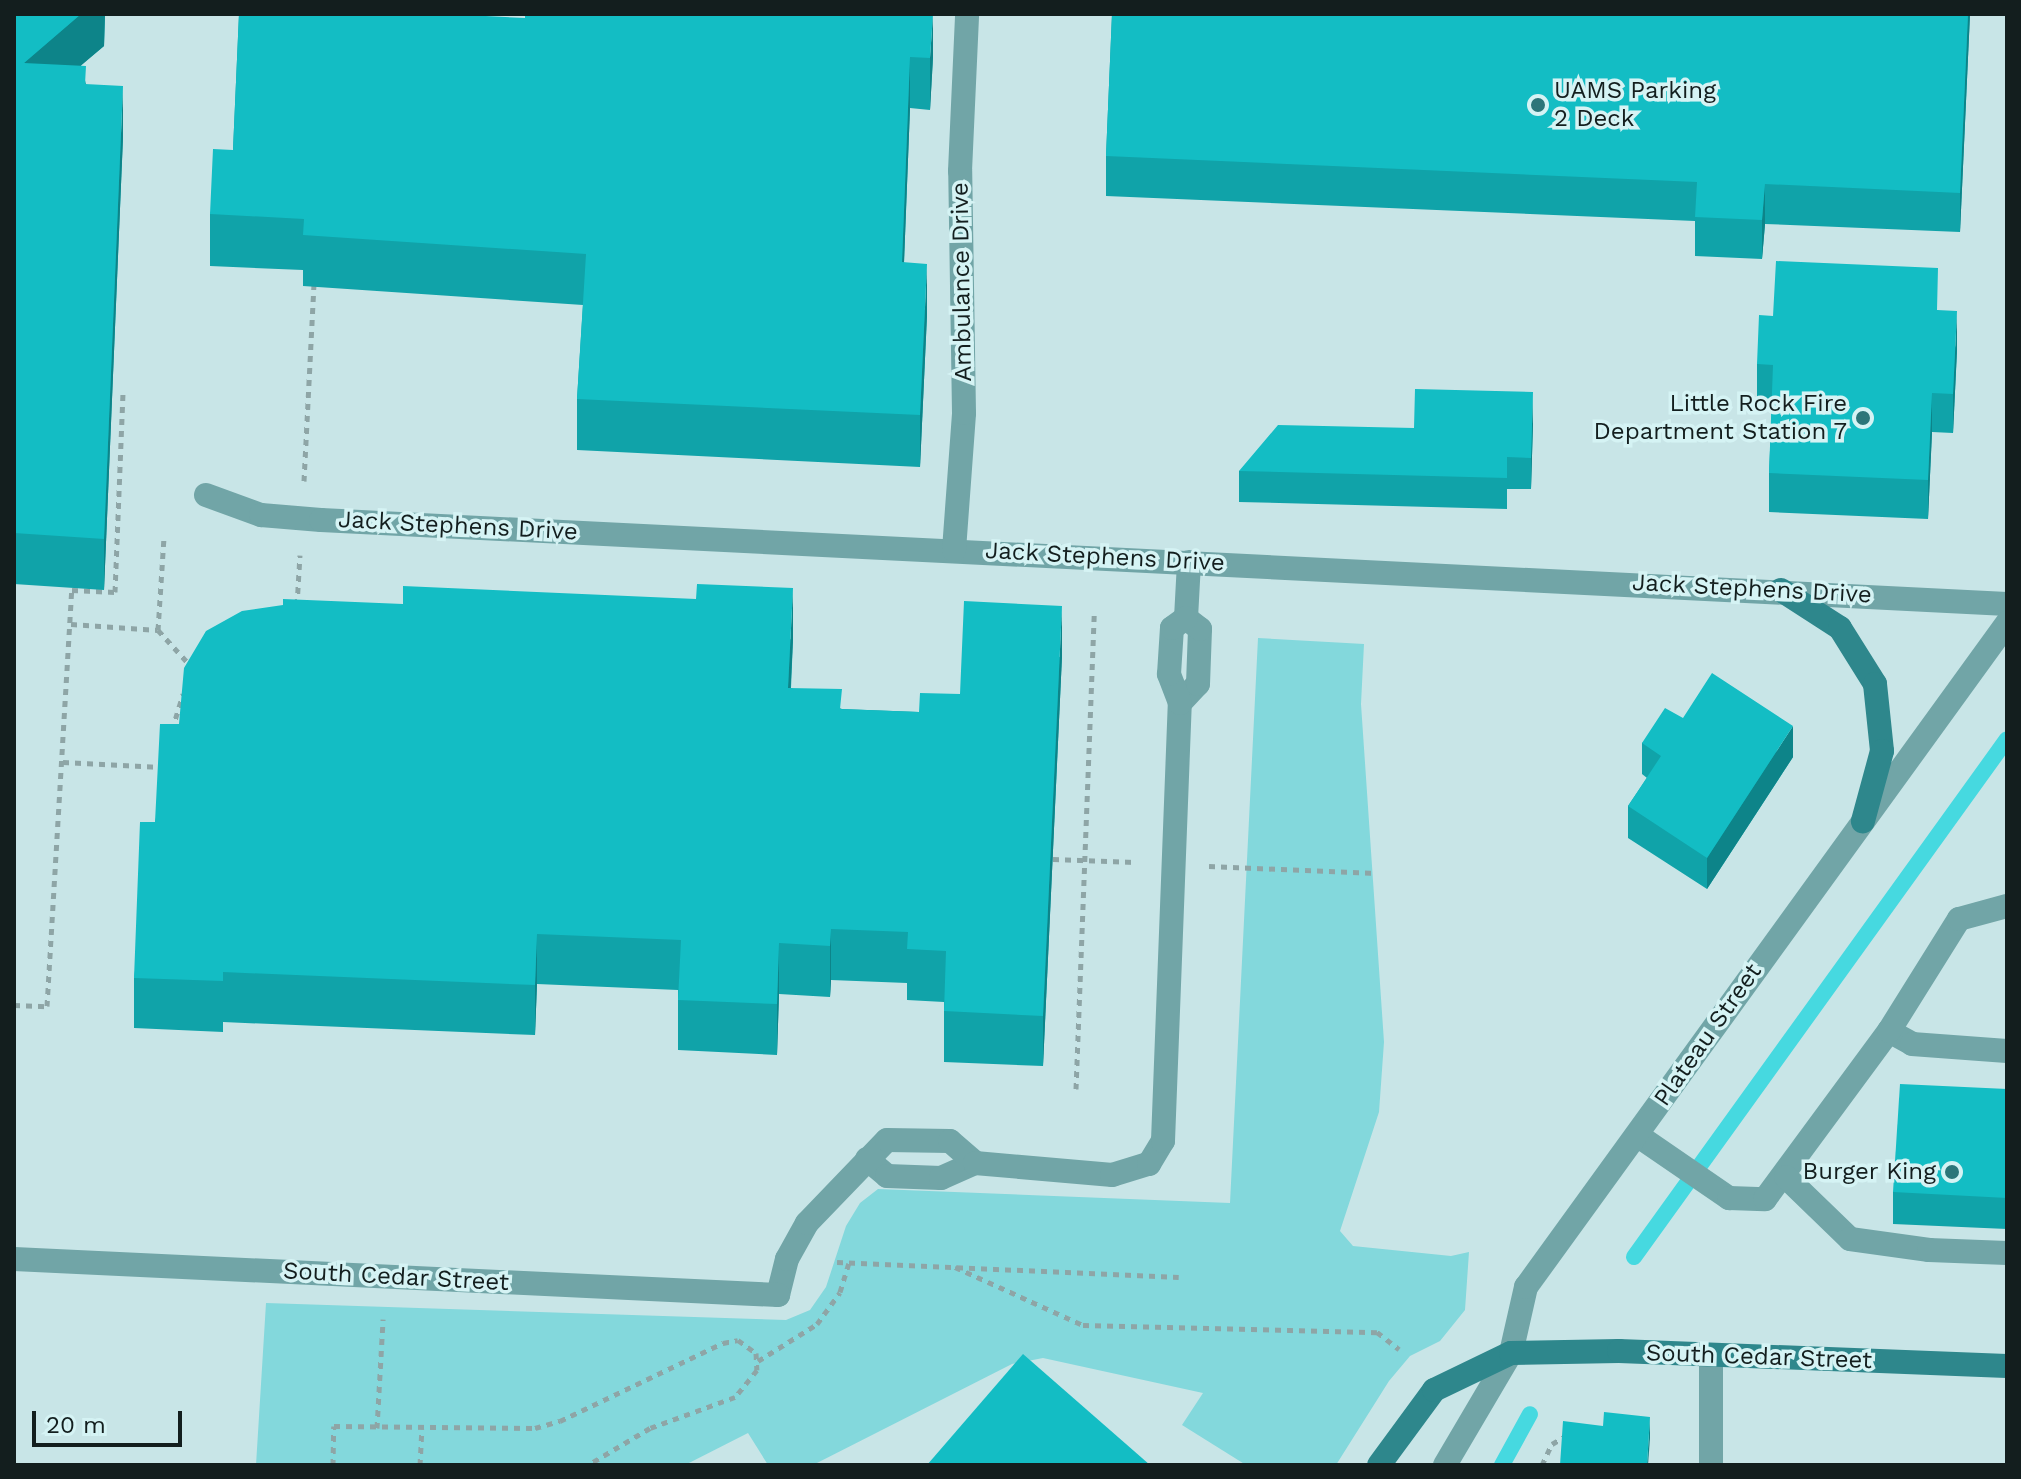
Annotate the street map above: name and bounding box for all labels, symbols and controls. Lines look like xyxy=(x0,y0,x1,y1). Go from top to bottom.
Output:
place label: UAMS Parking 2 Deck xyxy=(1554,77,1716,133)
marker: UAMS Parking 2 Deck xyxy=(1529,96,1547,114)
street label: Ambulance Drive xyxy=(946,182,978,382)
place label: Little Rock Fire Department Station 7 xyxy=(1593,390,1847,446)
marker: Little Rock Fire Department Station 7 xyxy=(1854,409,1872,427)
street label: Jack Stephens Drive xyxy=(337,505,579,547)
street label: Jack Stephens Drive xyxy=(984,536,1226,578)
street label: Jack Stephens Drive xyxy=(1631,568,1873,610)
street label: Plateau Street xyxy=(1648,958,1768,1112)
place label: Burger King xyxy=(1802,1158,1936,1186)
marker: Burger King xyxy=(1943,1163,1961,1181)
street label: South Cedar Street xyxy=(282,1257,510,1297)
street label: South Cedar Street xyxy=(1645,1339,1873,1375)
scale bar xyxy=(36,1395,186,1445)
text: 20 m xyxy=(46,1411,106,1439)

